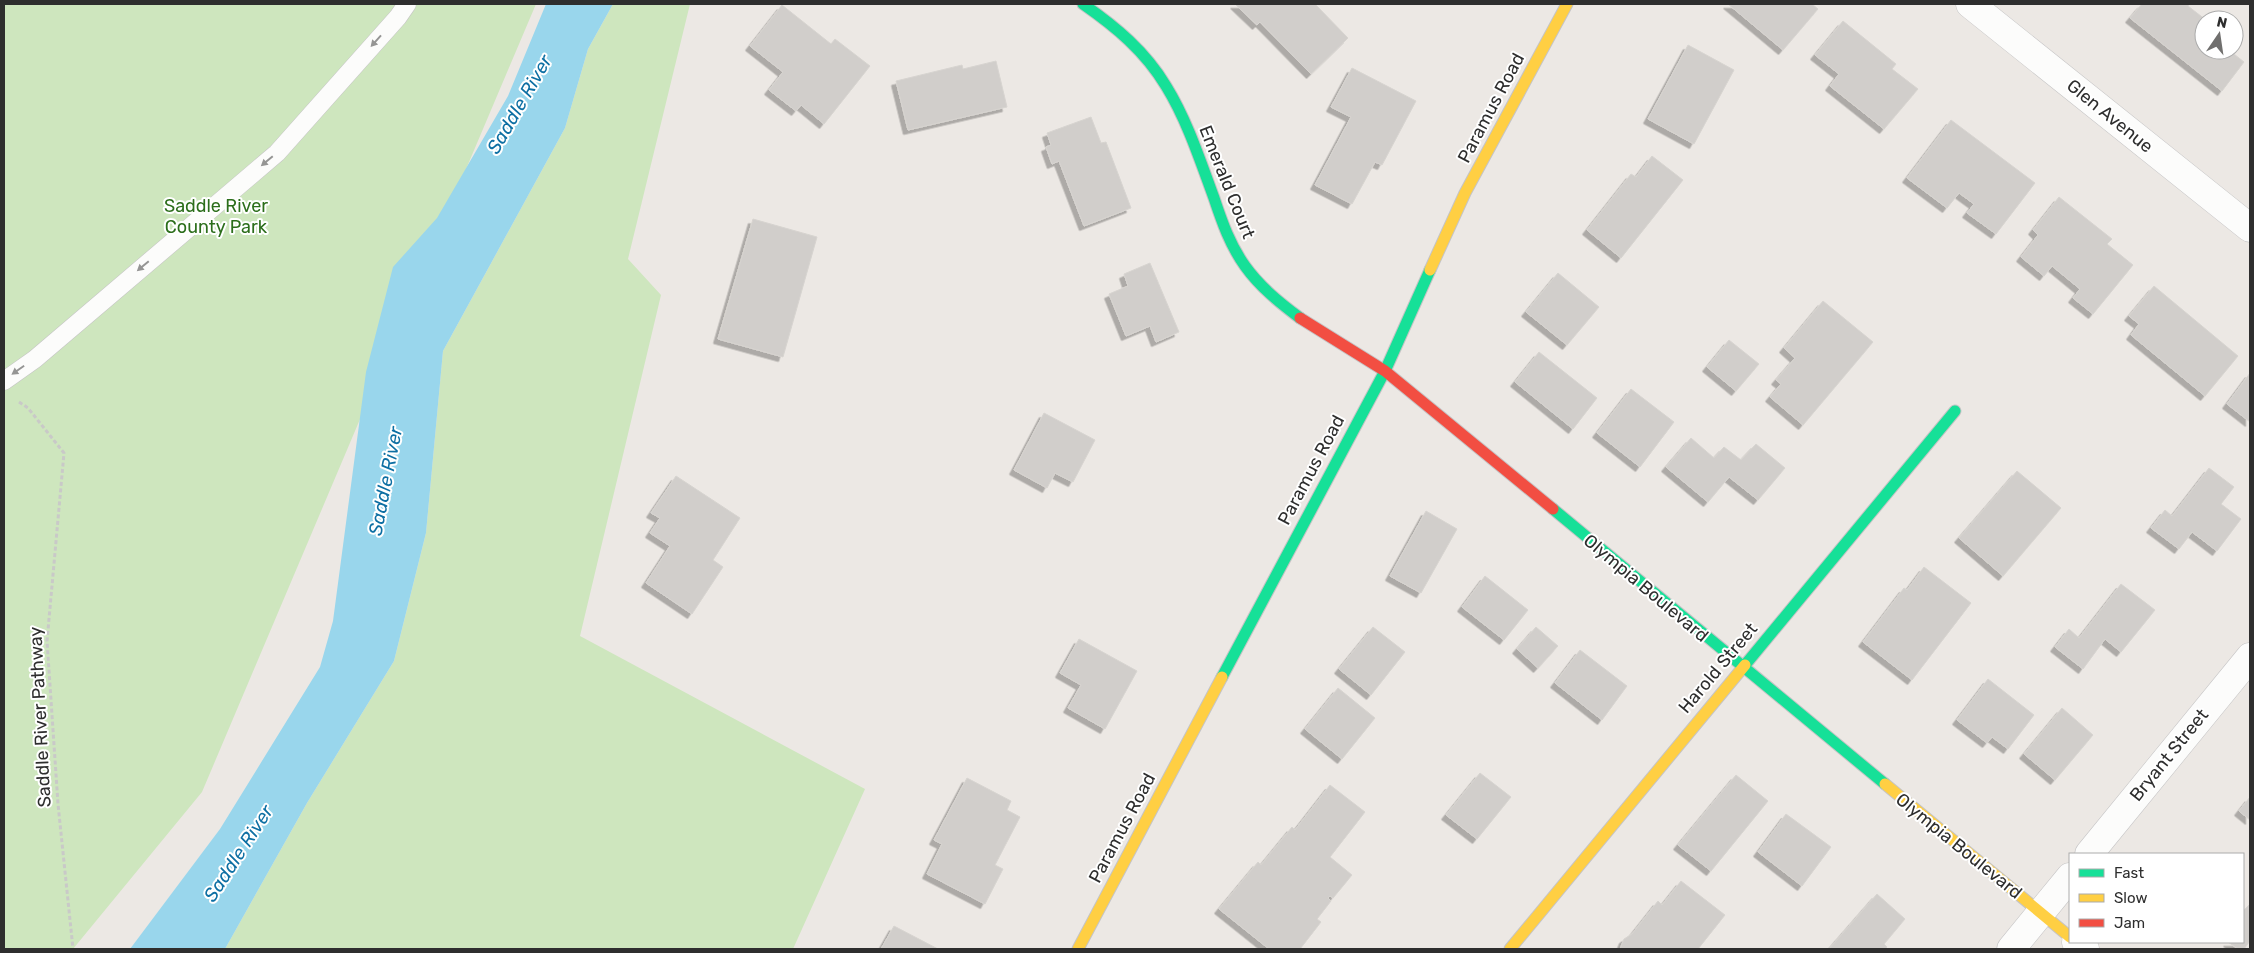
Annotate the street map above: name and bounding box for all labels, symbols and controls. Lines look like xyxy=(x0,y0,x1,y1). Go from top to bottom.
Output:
north arrow xyxy=(2194,10,2244,60)
text: N xyxy=(2215,13,2229,32)
one-way arrow xyxy=(371,35,382,48)
street label: Paramus Road xyxy=(1453,49,1529,167)
water label: Saddle River xyxy=(482,50,557,158)
street label: Glen Avenue xyxy=(2062,75,2158,157)
street label: Emerald Court xyxy=(1194,122,1260,242)
one-way arrow xyxy=(261,155,273,167)
park label: Saddle River County Park xyxy=(164,195,268,238)
one-way arrow xyxy=(137,261,150,272)
one-way arrow xyxy=(12,365,25,376)
street label: Paramus Road xyxy=(1273,411,1349,529)
water label: Saddle River xyxy=(364,424,407,538)
street label: Olympia Boulevard xyxy=(1579,529,1713,647)
street label: Harold Street xyxy=(1674,618,1762,718)
street label: Saddle River Pathway xyxy=(24,626,56,808)
street label: Bryant Street xyxy=(2125,704,2213,806)
street label: Paramus Road xyxy=(1084,769,1160,887)
street label: Olympia Boulevard xyxy=(1891,788,2027,904)
water label: Saddle River xyxy=(199,800,279,906)
legend xyxy=(2069,853,2244,943)
text: Fast xyxy=(2114,864,2144,882)
text: Slow xyxy=(2114,889,2147,907)
text: Jam xyxy=(2114,914,2145,932)

